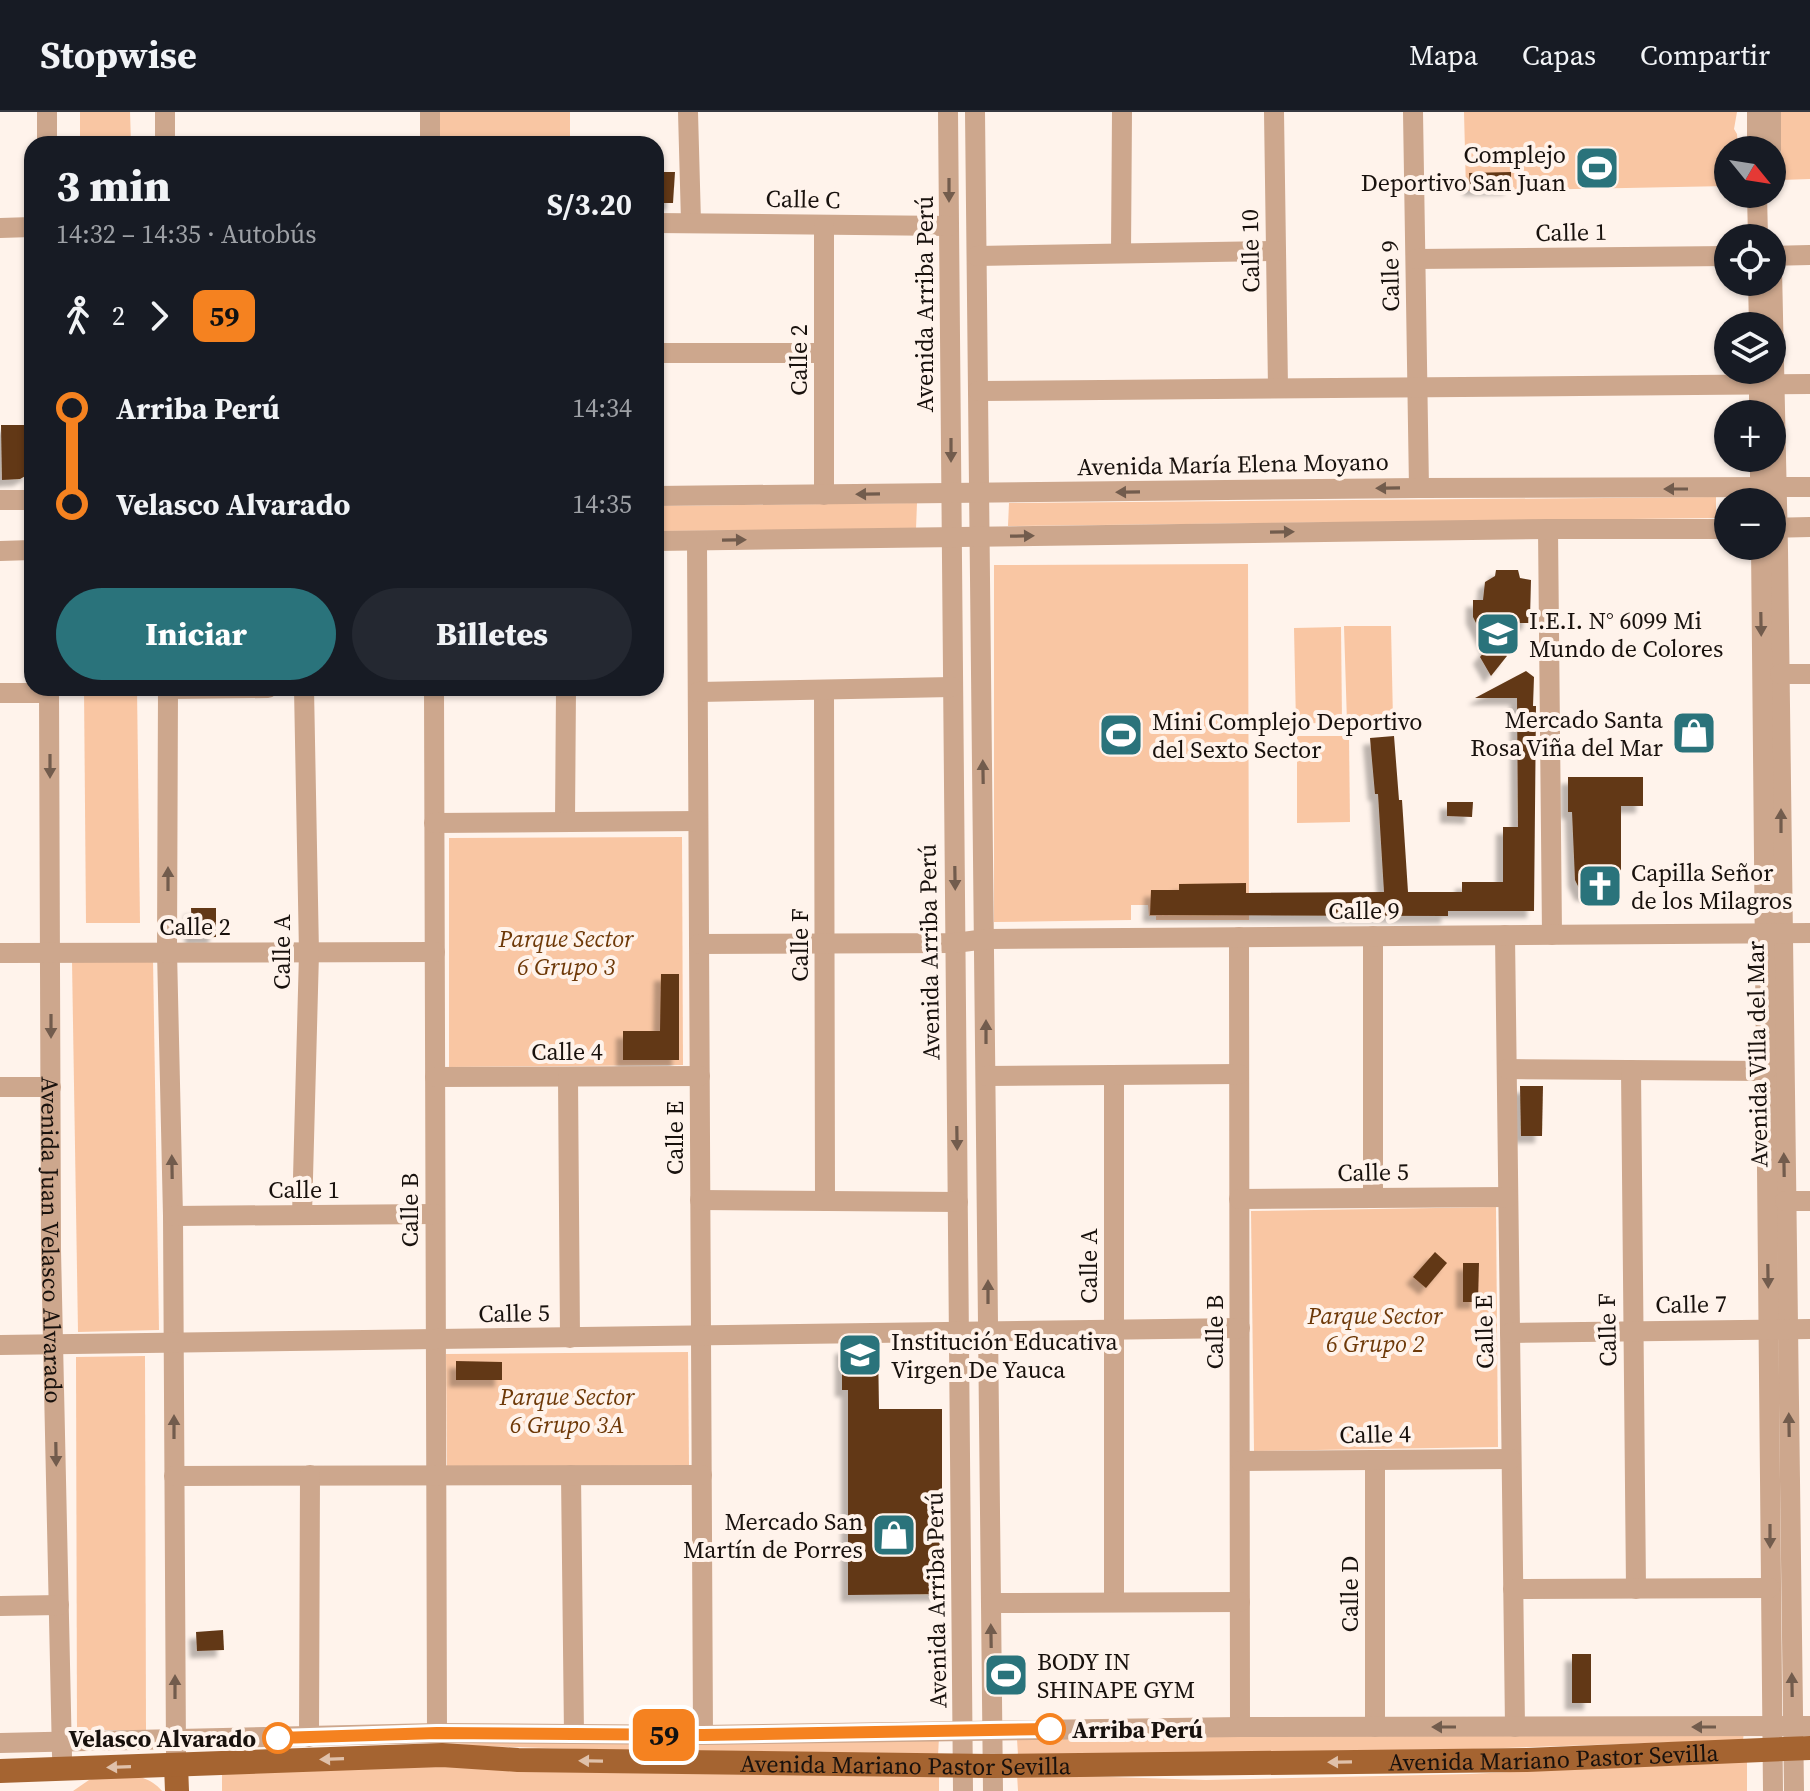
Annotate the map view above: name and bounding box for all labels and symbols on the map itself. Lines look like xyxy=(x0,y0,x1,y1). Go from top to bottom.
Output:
north arrow xyxy=(1714,136,1786,208)
place label: Complejo Deportivo San Juan xyxy=(1361,138,1566,199)
sports icon: Complejo Deportivo San Juan xyxy=(1573,144,1621,192)
one-way arrow xyxy=(943,178,955,203)
street label: Calle C xyxy=(765,182,841,216)
street label: Avenida Arriba Perú xyxy=(908,196,941,412)
street label: Calle 10 xyxy=(1233,209,1267,293)
street label: Calle 1 xyxy=(1535,215,1607,249)
street label: Calle 9 xyxy=(1373,240,1407,312)
street label: Calle 2 xyxy=(782,324,815,396)
one-way arrow xyxy=(945,438,957,463)
street label: Avenida María Elena Moyano xyxy=(1077,445,1389,483)
one-way arrow xyxy=(1375,482,1400,494)
one-way arrow xyxy=(1663,483,1688,495)
one-way arrow xyxy=(1115,485,1140,498)
one-way arrow xyxy=(855,487,880,500)
one-way arrow xyxy=(1270,526,1295,538)
one-way arrow xyxy=(1010,530,1035,542)
one-way arrow xyxy=(722,534,747,546)
place label: I.E.I. N° 6099 Mi Mundo de Colores xyxy=(1529,604,1723,665)
school or university icon: I.E.I. N° 6099 Mi Mundo de Colores xyxy=(1474,610,1522,658)
one-way arrow xyxy=(1755,612,1767,637)
place label: Mercado Santa Rosa Viña del Mar xyxy=(1470,703,1664,764)
place label: Mini Complejo Deportivo del Sexto Sector xyxy=(1152,705,1422,766)
shop icon: Mercado Santa Rosa Viña del Mar xyxy=(1670,709,1718,757)
sports icon: Mini Complejo Deportivo del Sexto Sector xyxy=(1097,711,1145,759)
one-way arrow xyxy=(44,754,56,779)
one-way arrow xyxy=(977,759,990,784)
one-way arrow xyxy=(1775,808,1787,833)
street label: Avenida Arriba Perú xyxy=(911,844,947,1060)
place label: Capilla Señor de los Milagros xyxy=(1631,856,1792,917)
church icon: Capilla Señor de los Milagros xyxy=(1576,862,1624,910)
one-way arrow xyxy=(162,866,174,891)
one-way arrow xyxy=(948,866,961,891)
street label: Calle 9 xyxy=(1328,894,1400,927)
street label: Calle F xyxy=(783,908,816,982)
street label: Calle 2 xyxy=(159,910,231,943)
street label: Calle A xyxy=(265,914,298,990)
park label: Parque Sector 6 Grupo 3 xyxy=(497,922,635,983)
street label: Avenida Villa del Mar xyxy=(1739,940,1775,1168)
one-way arrow xyxy=(45,1014,57,1039)
one-way arrow xyxy=(980,1019,992,1044)
street label: Calle 4 xyxy=(531,1035,603,1068)
street label: Avenida Juan Velasco Alvarado xyxy=(34,1076,71,1404)
street label: Calle E xyxy=(658,1101,691,1175)
one-way arrow xyxy=(951,1126,963,1151)
one-way arrow xyxy=(1778,1152,1790,1177)
one-way arrow xyxy=(166,1154,178,1179)
street label: Calle 5 xyxy=(1337,1155,1409,1189)
street label: Calle 1 xyxy=(268,1173,340,1206)
street label: Calle B xyxy=(393,1173,426,1247)
street label: Calle A xyxy=(1072,1228,1105,1304)
one-way arrow xyxy=(1761,1264,1774,1289)
one-way arrow xyxy=(981,1279,994,1304)
street label: Calle 7 xyxy=(1655,1287,1727,1321)
street label: Calle F xyxy=(1590,1293,1624,1367)
street label: Calle B xyxy=(1198,1295,1231,1369)
street label: Calle E xyxy=(1467,1295,1501,1369)
street label: Calle 5 xyxy=(478,1296,550,1330)
park label: Parque Sector 6 Grupo 2 xyxy=(1306,1299,1444,1360)
place label: Institución Educativa Virgen De Yauca xyxy=(891,1325,1118,1386)
school or university icon: Institución Educativa Virgen De Yauca xyxy=(836,1331,884,1379)
park label: Parque Sector 6 Grupo 3A xyxy=(498,1380,636,1441)
one-way arrow xyxy=(1782,1412,1795,1437)
one-way arrow xyxy=(167,1414,180,1439)
street label: Calle 4 xyxy=(1339,1417,1411,1451)
one-way arrow xyxy=(50,1442,63,1467)
street label: Avenida Arriba Perú xyxy=(918,1492,954,1708)
place label: Mercado San Martín de Porres xyxy=(683,1505,863,1566)
shop icon: Mercado San Martín de Porres xyxy=(870,1511,918,1559)
one-way arrow xyxy=(1764,1524,1776,1549)
street label: Calle D xyxy=(1333,1556,1366,1632)
one-way arrow xyxy=(985,1623,997,1648)
place label: BODY IN SHINAPE GYM xyxy=(1037,1645,1195,1706)
sports icon: BODY IN SHINAPE GYM xyxy=(982,1651,1030,1699)
one-way arrow xyxy=(1786,1672,1798,1697)
one-way arrow xyxy=(169,1674,181,1699)
line badge: 59 xyxy=(628,1709,700,1761)
place label: Arriba Perú xyxy=(1072,1713,1203,1746)
marker: Arriba Perú xyxy=(1035,1714,1065,1744)
one-way arrow xyxy=(1431,1721,1456,1733)
one-way arrow xyxy=(1691,1721,1716,1733)
place label: Velasco Alvarado xyxy=(68,1722,256,1755)
marker: Velasco Alvarado xyxy=(263,1723,293,1753)
street label: Avenida Mariano Pastor Sevilla xyxy=(1388,1735,1720,1778)
street label: Avenida Mariano Pastor Sevilla xyxy=(740,1746,1072,1783)
one-way arrow xyxy=(318,1753,344,1766)
one-way arrow xyxy=(578,1755,603,1767)
one-way arrow xyxy=(1327,1756,1352,1768)
one-way arrow xyxy=(106,1761,131,1773)

